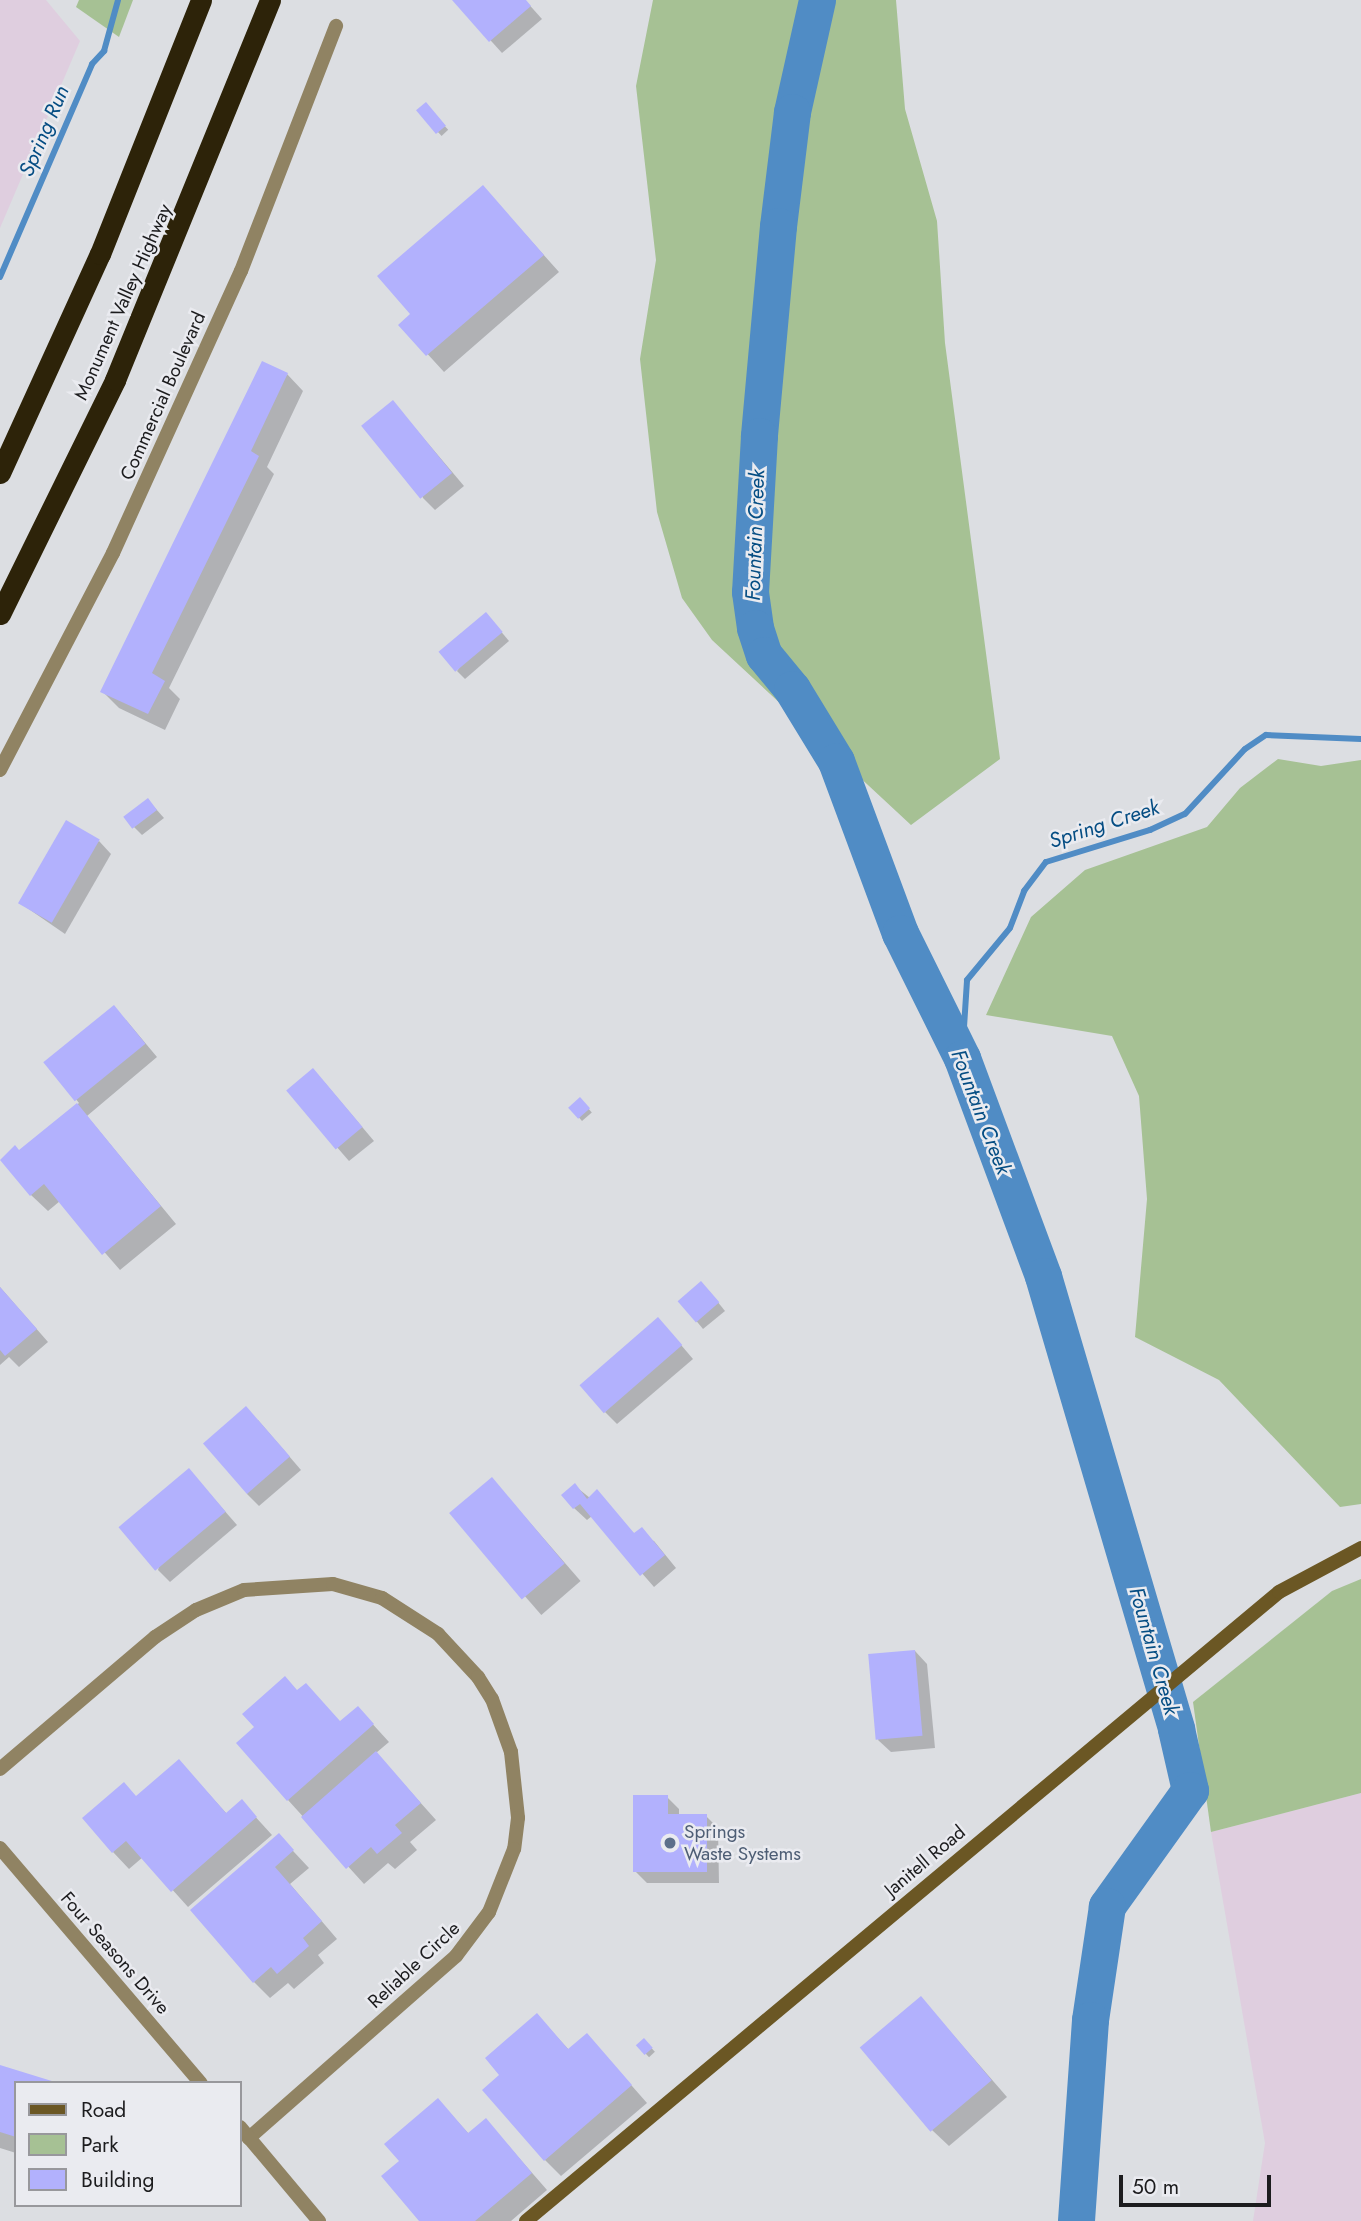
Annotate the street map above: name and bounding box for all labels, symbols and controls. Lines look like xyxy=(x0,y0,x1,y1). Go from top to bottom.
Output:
water label: Spring Run xyxy=(14,82,74,180)
street label: Monument Valley Highway xyxy=(69,200,177,404)
street label: Commercial Boulevard xyxy=(116,308,210,484)
water label: Fountain Creek xyxy=(740,469,770,601)
water label: Spring Creek xyxy=(1046,794,1162,854)
water label: Fountain Creek xyxy=(946,1046,1016,1178)
water label: Fountain Creek xyxy=(1124,1584,1184,1718)
place label: Springs Waste Systems xyxy=(684,1821,801,1865)
street label: Janitell Road xyxy=(880,1821,970,1901)
marker: Springs Waste Systems xyxy=(662,1835,678,1851)
street label: Four Seasons Drive xyxy=(56,1887,174,2019)
street label: Reliable Circle xyxy=(363,1917,465,2013)
legend xyxy=(14,2081,242,2207)
text: Road xyxy=(81,2095,126,2125)
text: Park xyxy=(81,2130,118,2160)
scale bar xyxy=(1123,2162,1275,2206)
text: Building xyxy=(81,2165,154,2195)
text: 50 m xyxy=(1132,2172,1179,2202)

